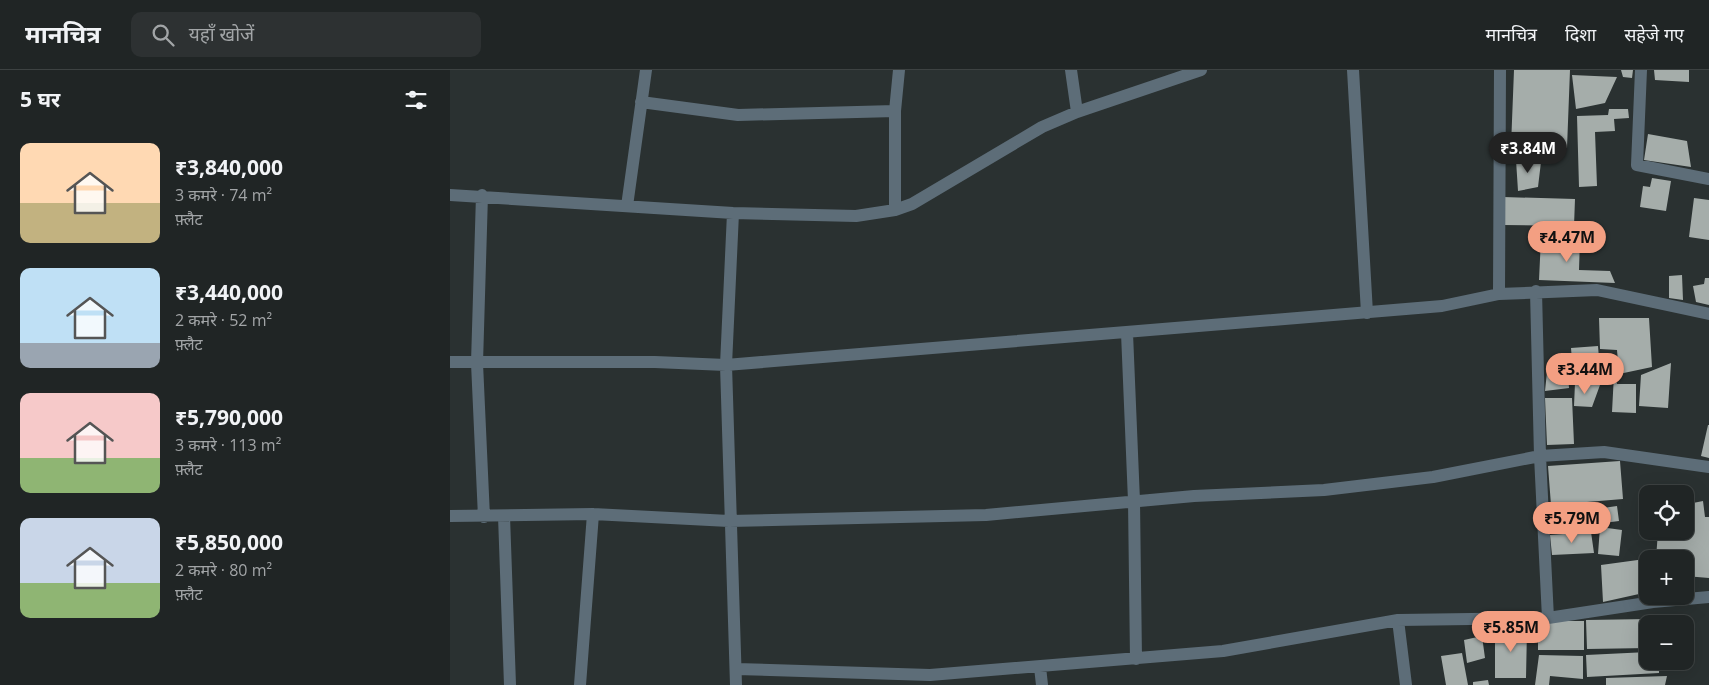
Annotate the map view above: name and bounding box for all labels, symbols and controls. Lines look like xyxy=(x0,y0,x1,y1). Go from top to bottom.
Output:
search box xyxy=(131,12,481,57)
text: मानचित्र xyxy=(25,17,101,50)
icon: search xyxy=(149,21,177,49)
text: यहाँ खोजें xyxy=(189,21,254,47)
text: मानचित्र xyxy=(1486,22,1537,46)
text: दिशा xyxy=(1565,22,1596,46)
text: सहेजे गए xyxy=(1624,22,1684,46)
text: 5 घर xyxy=(20,85,60,113)
icon: filters xyxy=(402,86,430,114)
pin: ₹3.84M xyxy=(1487,132,1569,174)
text: ₹3.84M xyxy=(1500,137,1556,159)
text: ₹3,840,000 xyxy=(175,153,283,181)
icon: home xyxy=(60,163,120,223)
text: 3 कमरे · 74 m² xyxy=(175,184,272,206)
text: फ़्लैट xyxy=(175,208,203,230)
pin: ₹4.47M xyxy=(1526,220,1608,263)
text: ₹4.47M xyxy=(1539,226,1595,248)
text: ₹3,440,000 xyxy=(175,278,283,306)
icon: home xyxy=(60,288,120,348)
text: 2 कमरे · 52 m² xyxy=(175,309,272,331)
text: फ़्लैट xyxy=(175,333,203,355)
pin: ₹3.44M xyxy=(1544,352,1626,395)
text: ₹3.44M xyxy=(1557,358,1613,380)
text: ₹5,790,000 xyxy=(175,403,283,431)
icon: home xyxy=(60,413,120,473)
text: 3 कमरे · 113 m² xyxy=(175,434,281,456)
text: फ़्लैट xyxy=(175,458,203,480)
map controls xyxy=(1639,485,1694,670)
button: locate xyxy=(1639,485,1694,540)
pin: ₹5.79M xyxy=(1531,502,1613,544)
text: ₹5.79M xyxy=(1544,507,1600,529)
text: ₹5,850,000 xyxy=(175,528,283,556)
icon: home xyxy=(60,538,120,598)
button: + xyxy=(1639,550,1694,605)
text: 2 कमरे · 80 m² xyxy=(175,559,272,581)
text: फ़्लैट xyxy=(175,583,203,605)
pin: ₹5.85M xyxy=(1470,610,1552,653)
button: − xyxy=(1639,615,1694,670)
text: ₹5.85M xyxy=(1483,616,1539,638)

